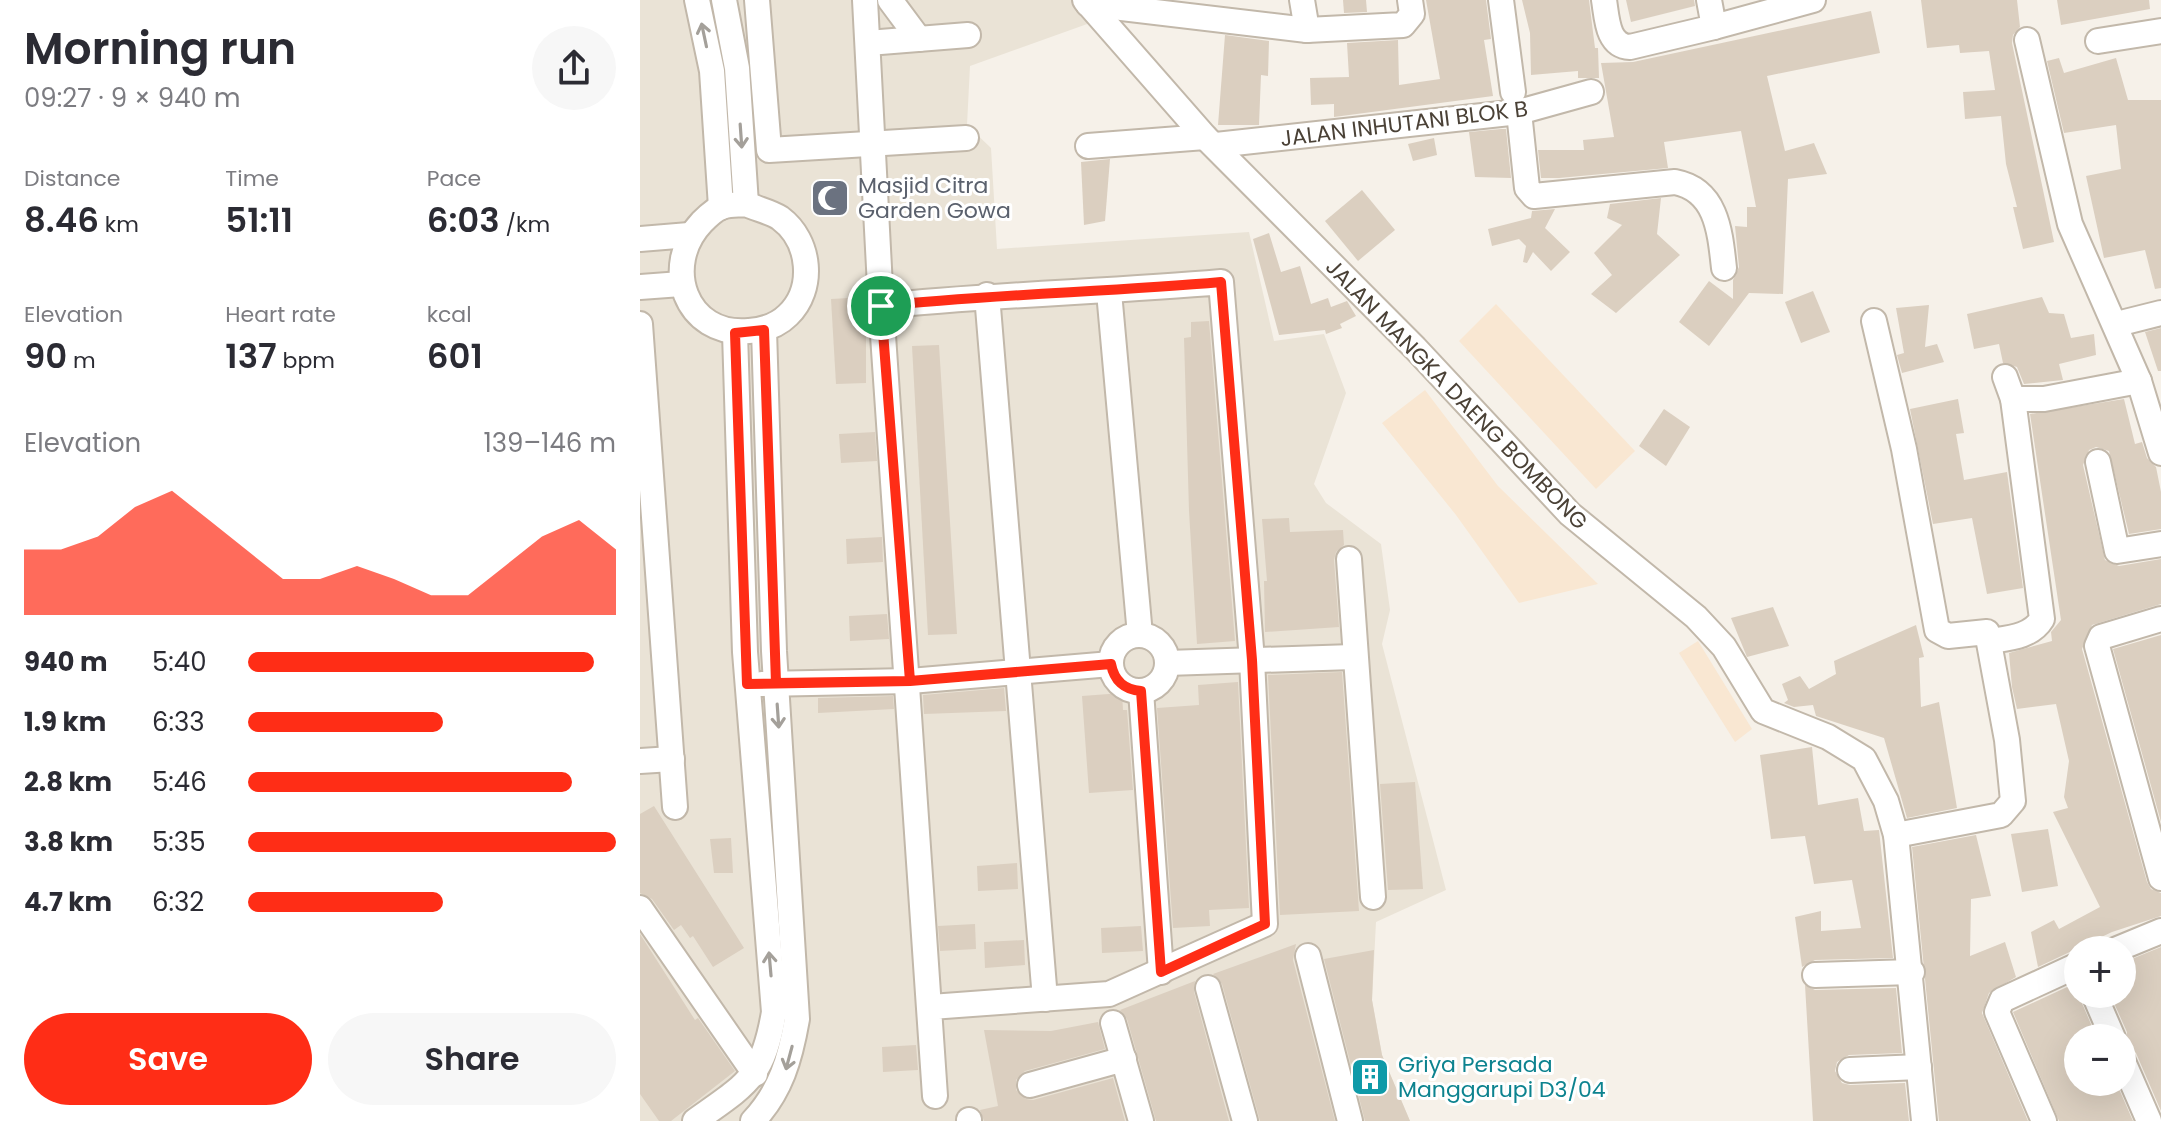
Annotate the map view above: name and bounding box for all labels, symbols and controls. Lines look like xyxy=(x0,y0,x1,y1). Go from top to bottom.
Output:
text: Morning run xyxy=(24,18,296,79)
one-way arrow xyxy=(696,23,711,49)
button: share xyxy=(532,26,616,110)
text: 09:27 · 9 × 940 m xyxy=(24,80,241,116)
street label: JALAN INHUTANI BLOK B xyxy=(1278,93,1530,154)
one-way arrow xyxy=(734,122,749,149)
text: Distance xyxy=(24,163,120,194)
text: Time xyxy=(225,163,279,194)
text: Pace xyxy=(427,163,481,194)
place label: Masjid Citra Garden Gowa xyxy=(858,170,1011,226)
mosque icon: Masjid Citra Garden Gowa xyxy=(809,177,851,219)
text: 8.46 xyxy=(24,196,99,244)
text: 51:11 xyxy=(225,196,293,244)
text: 6:03 xyxy=(427,196,500,244)
text: km xyxy=(99,209,139,240)
text: /km xyxy=(500,209,550,240)
street label: JALAN MANGKA DAENG BOMBONG xyxy=(1319,252,1595,537)
pin xyxy=(847,272,915,340)
icon: arrive xyxy=(859,284,903,328)
text: Elevation xyxy=(24,299,123,330)
text: Heart rate xyxy=(225,299,336,330)
text: kcal xyxy=(427,299,472,330)
text: 90 xyxy=(24,332,67,380)
text: 137 xyxy=(225,332,277,380)
text: 601 xyxy=(427,332,483,380)
text: m xyxy=(67,345,96,376)
text: bpm xyxy=(277,345,335,376)
text: Elevation xyxy=(24,425,141,461)
text: 139–146 m xyxy=(483,425,616,461)
text: 940 m xyxy=(24,644,108,680)
text: 5:40 xyxy=(152,644,207,680)
one-way arrow xyxy=(771,702,786,729)
text: 1.9 km xyxy=(24,704,106,740)
text: 6:33 xyxy=(152,704,205,740)
text: 2.8 km xyxy=(24,764,112,800)
text: 5:46 xyxy=(152,764,207,800)
text: 3.8 km xyxy=(24,824,113,860)
text: 5:35 xyxy=(152,824,206,860)
text: 4.7 km xyxy=(24,884,112,920)
text: 6:32 xyxy=(152,884,204,920)
map controls xyxy=(2064,936,2136,1096)
button: + xyxy=(2064,936,2136,1008)
one-way arrow xyxy=(762,951,777,978)
button: Save xyxy=(24,1013,312,1105)
button: Share xyxy=(328,1013,616,1105)
button: − xyxy=(2064,1024,2136,1096)
one-way arrow xyxy=(780,1045,795,1071)
place label: Griya Persada Manggarupi D3/04 xyxy=(1398,1049,1606,1105)
building icon: Griya Persada Manggarupi D3/04 xyxy=(1349,1056,1391,1098)

